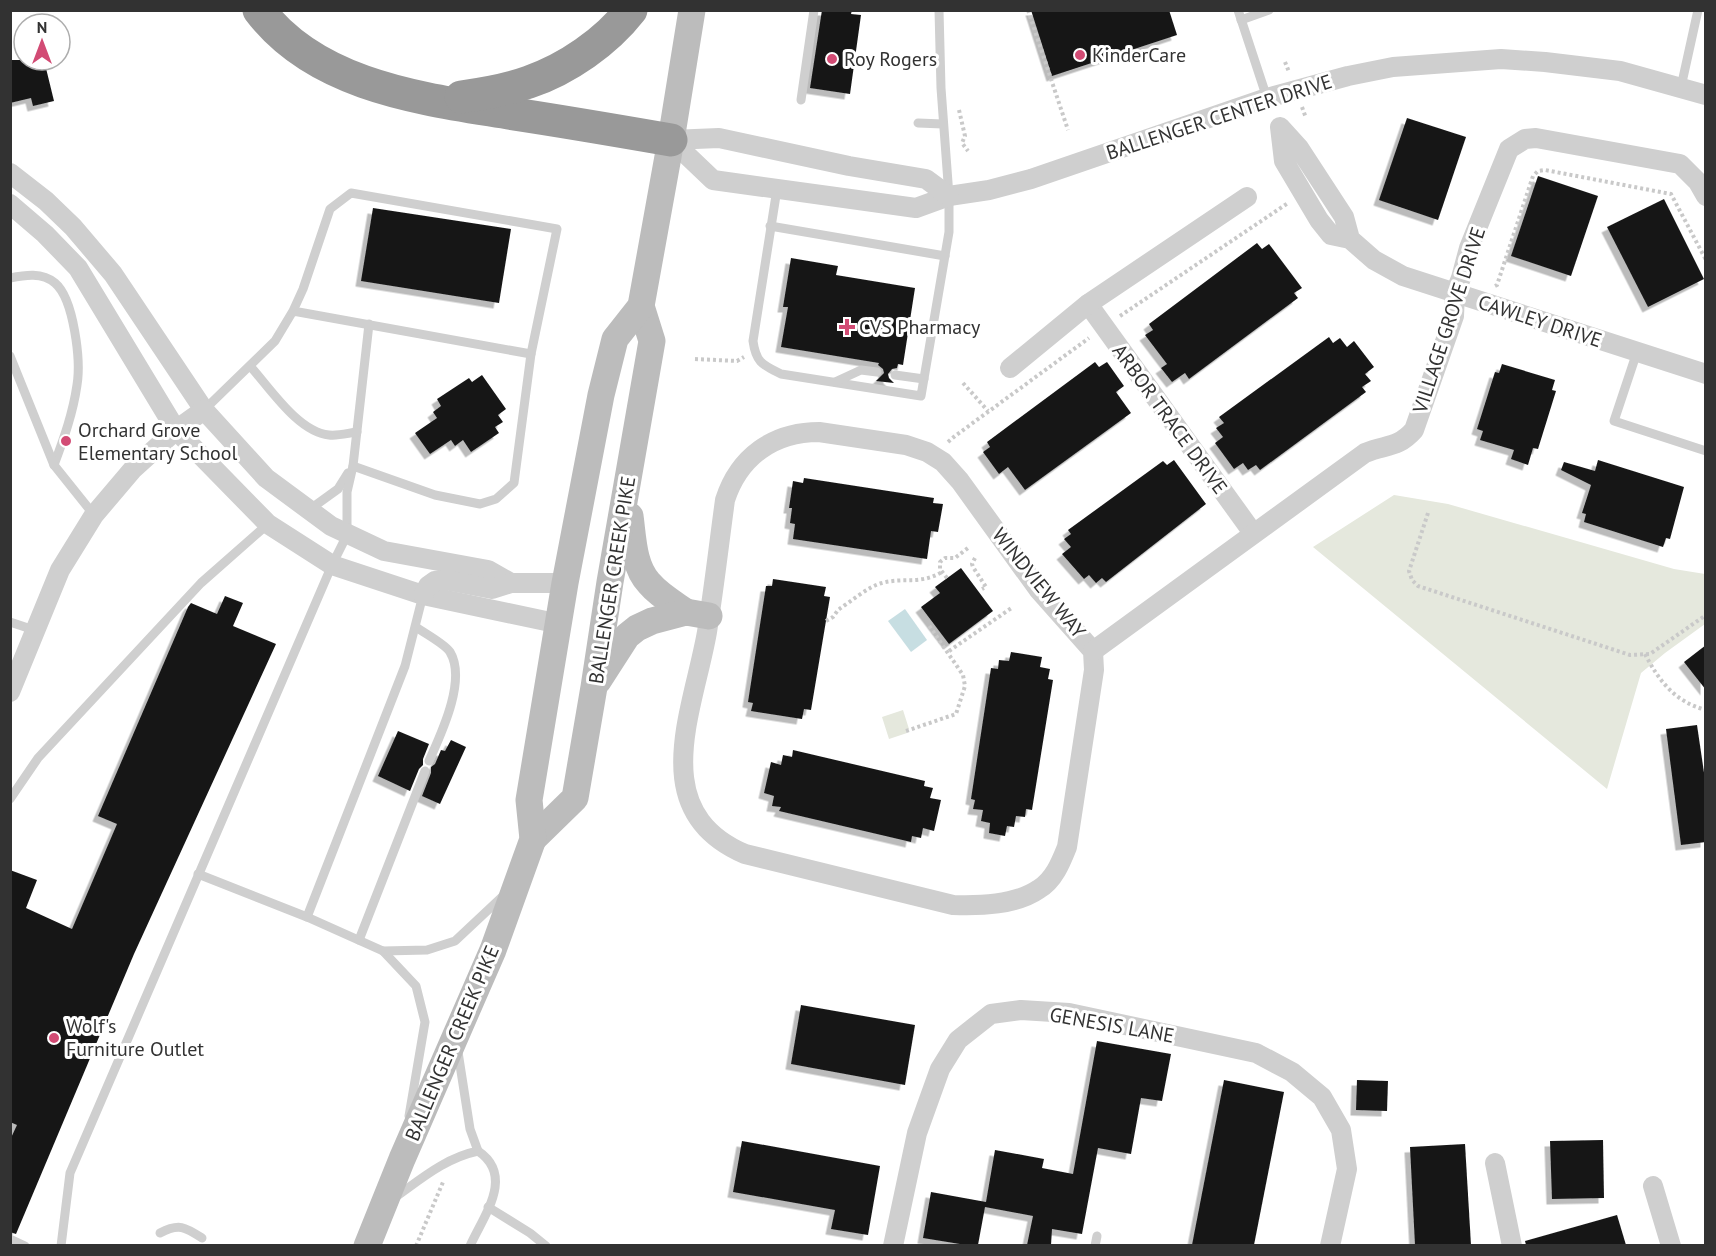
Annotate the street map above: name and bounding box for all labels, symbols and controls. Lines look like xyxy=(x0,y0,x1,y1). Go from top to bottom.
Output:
north arrow xyxy=(12,12,72,72)
text: N xyxy=(37,17,47,37)
place label: KinderCare xyxy=(1092,42,1186,68)
place label: Roy Rogers xyxy=(844,46,937,72)
marker: KinderCare xyxy=(1073,48,1087,62)
marker: Roy Rogers xyxy=(825,52,839,66)
street label: BALLENGER CENTER DRIVE xyxy=(1103,68,1335,166)
street label: VILLAGE GROVE DRIVE xyxy=(1406,224,1491,417)
street label: CAWLEY DRIVE xyxy=(1475,289,1605,353)
place label: CVS Pharmacy xyxy=(859,314,981,340)
marker: CVS Pharmacy xyxy=(840,320,854,334)
street label: ARBOR TRACE DRIVE xyxy=(1107,339,1233,499)
place label: Orchard Grove Elementary School xyxy=(78,417,238,466)
marker: Orchard Grove Elementary School xyxy=(59,434,73,448)
street label: BALLENGER CREEK PIKE xyxy=(583,474,641,686)
street label: WINDVIEW WAY xyxy=(986,522,1092,644)
street label: BALLENGER CREEK PIKE xyxy=(399,941,505,1145)
street label: GENESIS LANE xyxy=(1048,1001,1176,1049)
place label: Wolf's Furniture Outlet xyxy=(66,1013,204,1062)
marker: Wolf's Furniture Outlet xyxy=(47,1031,61,1045)

